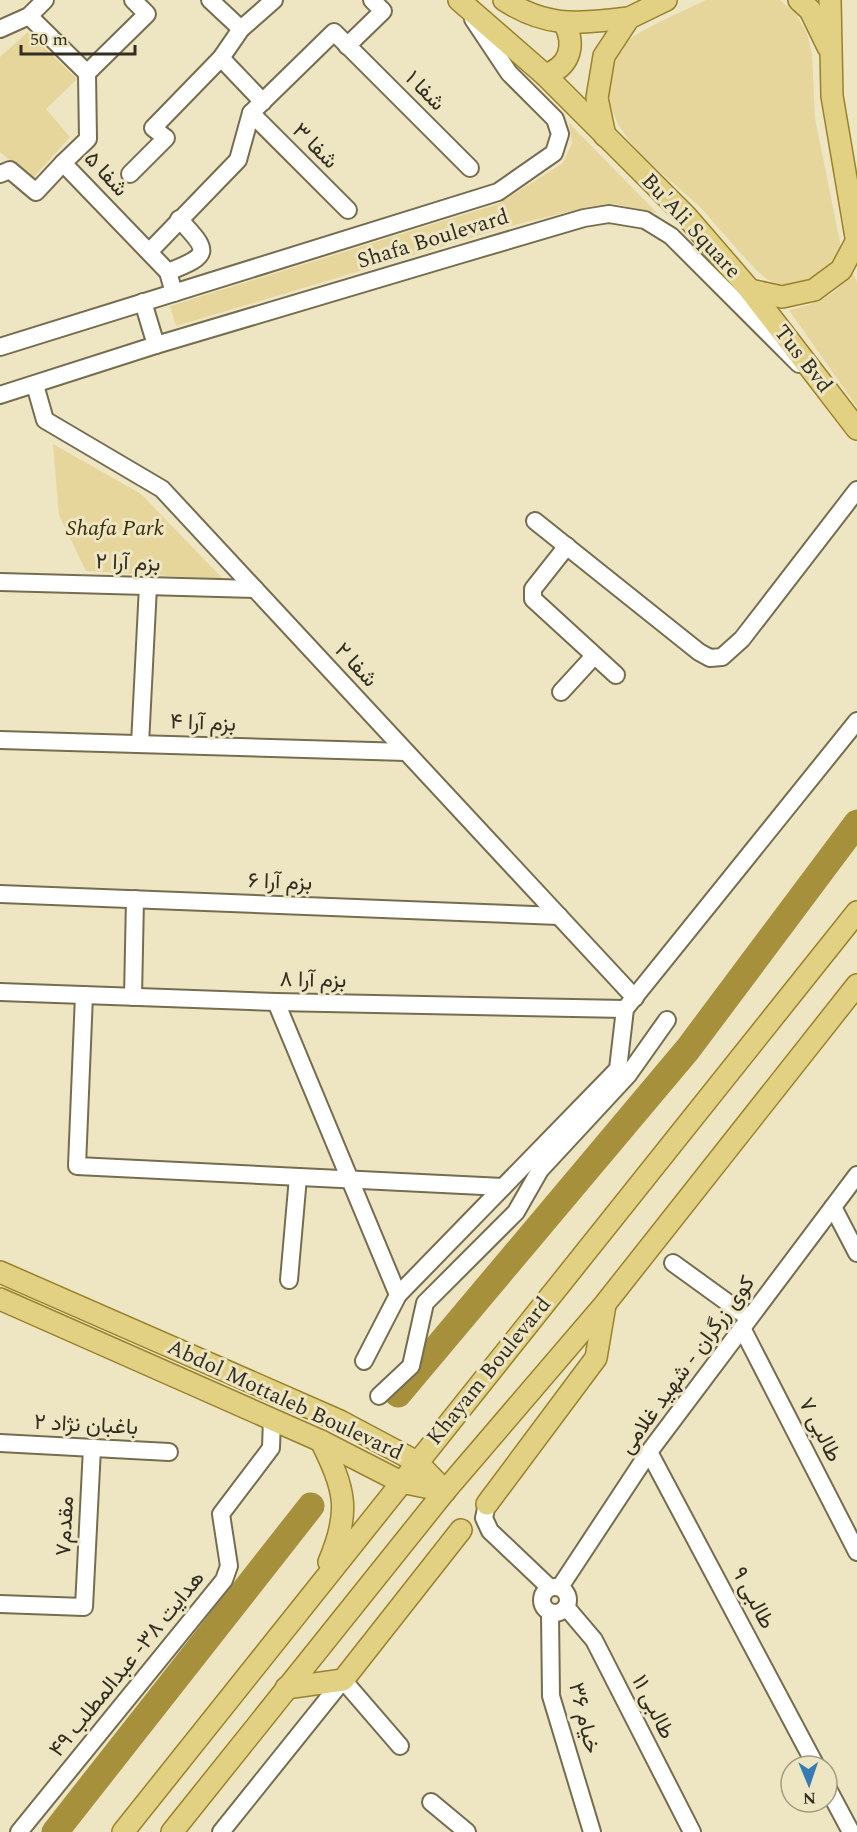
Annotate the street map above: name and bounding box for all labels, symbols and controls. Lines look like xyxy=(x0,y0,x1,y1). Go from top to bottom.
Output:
scale bar xyxy=(21,18,135,56)
text: 50 m xyxy=(30,26,68,53)
street label: شفا ۱ xyxy=(397,63,453,119)
street label: شفا ۳ xyxy=(284,115,346,177)
street label: شفا ۵ xyxy=(76,144,136,204)
street label: Bu'Ali Square xyxy=(633,166,749,286)
street label: Shafa Boulevard xyxy=(353,200,513,278)
street label: Tus Bvd xyxy=(766,318,840,400)
park label: Shafa Park xyxy=(66,512,164,545)
street label: بزم آرا ۲ xyxy=(95,545,161,581)
street label: شفا ۲ xyxy=(327,635,385,695)
street label: بزم آرا ۴ xyxy=(169,705,237,741)
street label: بزم آرا ۶ xyxy=(247,864,313,900)
street label: بزم آرا ۸ xyxy=(279,963,347,997)
street label: کوی زرگران - شهید غلامی xyxy=(611,1269,763,1461)
street label: Khayam Boulevard xyxy=(419,1290,559,1452)
street label: Abdol Mottaleb Boulevard xyxy=(161,1331,409,1469)
street label: طالبی ۷ xyxy=(790,1392,850,1468)
street label: باغبان نژاد ۲ xyxy=(33,1406,139,1444)
street label: مقدم۷ xyxy=(47,1495,83,1557)
street label: طالبی ۹ xyxy=(723,1561,783,1635)
street label: هدایت ۳۸- عبدالمطلب ۴۹ xyxy=(41,1564,213,1764)
street label: طالبی ۱۱ xyxy=(623,1669,683,1745)
street label: خیام ۳۶ xyxy=(559,1679,609,1757)
north arrow xyxy=(779,1754,839,1814)
text: N xyxy=(803,1786,816,1810)

